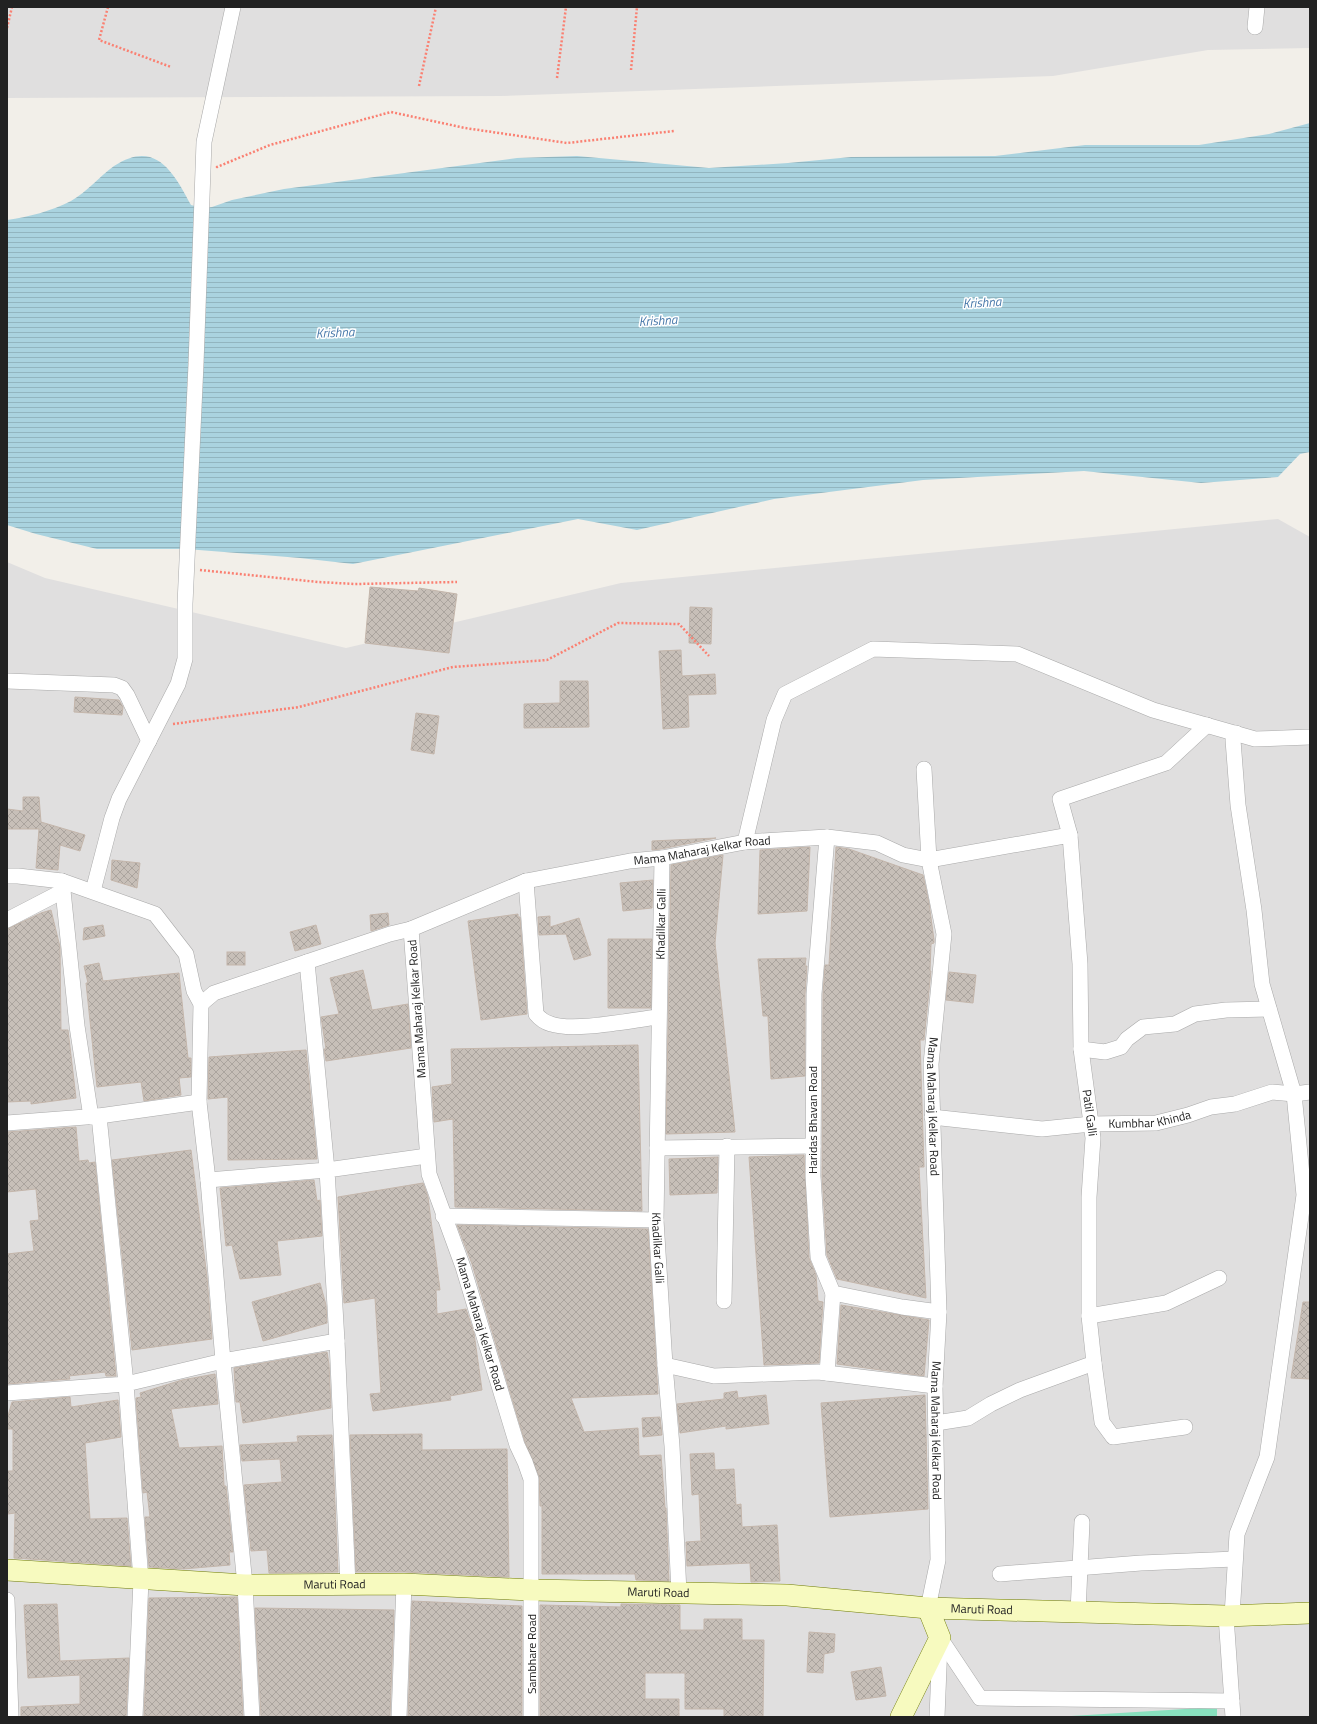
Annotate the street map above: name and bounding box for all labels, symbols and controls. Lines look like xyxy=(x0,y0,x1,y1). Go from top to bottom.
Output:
water label: Krishna xyxy=(962,291,1003,313)
water label: Krishna xyxy=(638,309,679,331)
water label: Krishna xyxy=(315,321,356,343)
street label: Mama Maharaj Kelkar Road xyxy=(633,830,771,870)
street label: Khadilkar Galli xyxy=(650,888,671,960)
street label: Mama Maharaj Kelkar Road xyxy=(402,939,431,1079)
street label: Mama Maharaj Kelkar Road xyxy=(922,1036,945,1176)
street label: Haridas Bhavan Road xyxy=(803,1066,822,1174)
street label: Patil Galli xyxy=(1078,1088,1103,1137)
street label: Kumbhar Khinda xyxy=(1108,1105,1193,1133)
street label: Khadilkar Galli xyxy=(647,1212,670,1284)
street label: Mama Maharaj Kelkar Road xyxy=(451,1255,510,1393)
street label: Mama Maharaj Kelkar Road xyxy=(926,1360,947,1500)
street label: Maruti Road xyxy=(303,1574,366,1594)
street label: Maruti Road xyxy=(627,1582,690,1602)
street label: Maruti Road xyxy=(950,1599,1013,1619)
street label: Sambhare Road xyxy=(522,1614,541,1694)

